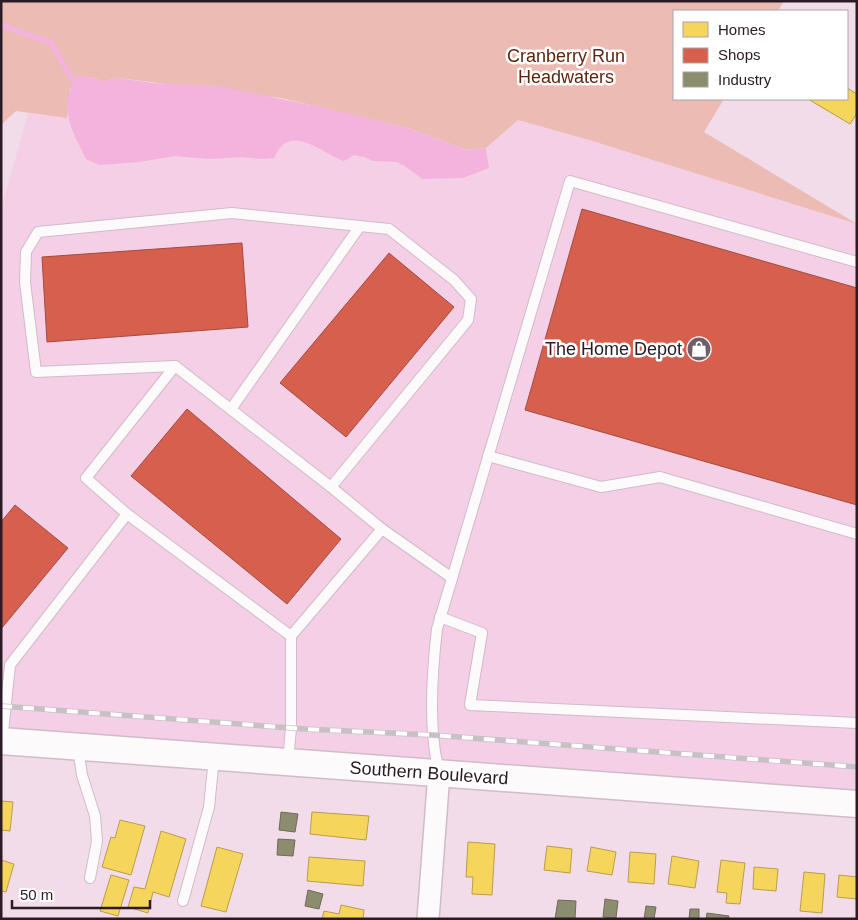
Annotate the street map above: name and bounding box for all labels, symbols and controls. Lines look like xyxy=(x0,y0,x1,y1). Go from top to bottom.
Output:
legend xyxy=(673,10,848,100)
text: Homes xyxy=(718,21,766,38)
park label: Cranberry Run Headwaters xyxy=(507,46,625,87)
text: Shops xyxy=(718,46,761,63)
text: Industry xyxy=(718,71,772,88)
shop icon: The Home Depot xyxy=(686,336,712,362)
place label: The Home Depot xyxy=(545,339,682,359)
street label: Southern Boulevard xyxy=(349,757,509,789)
scale bar xyxy=(12,878,150,910)
text: 50 m xyxy=(20,886,53,903)

